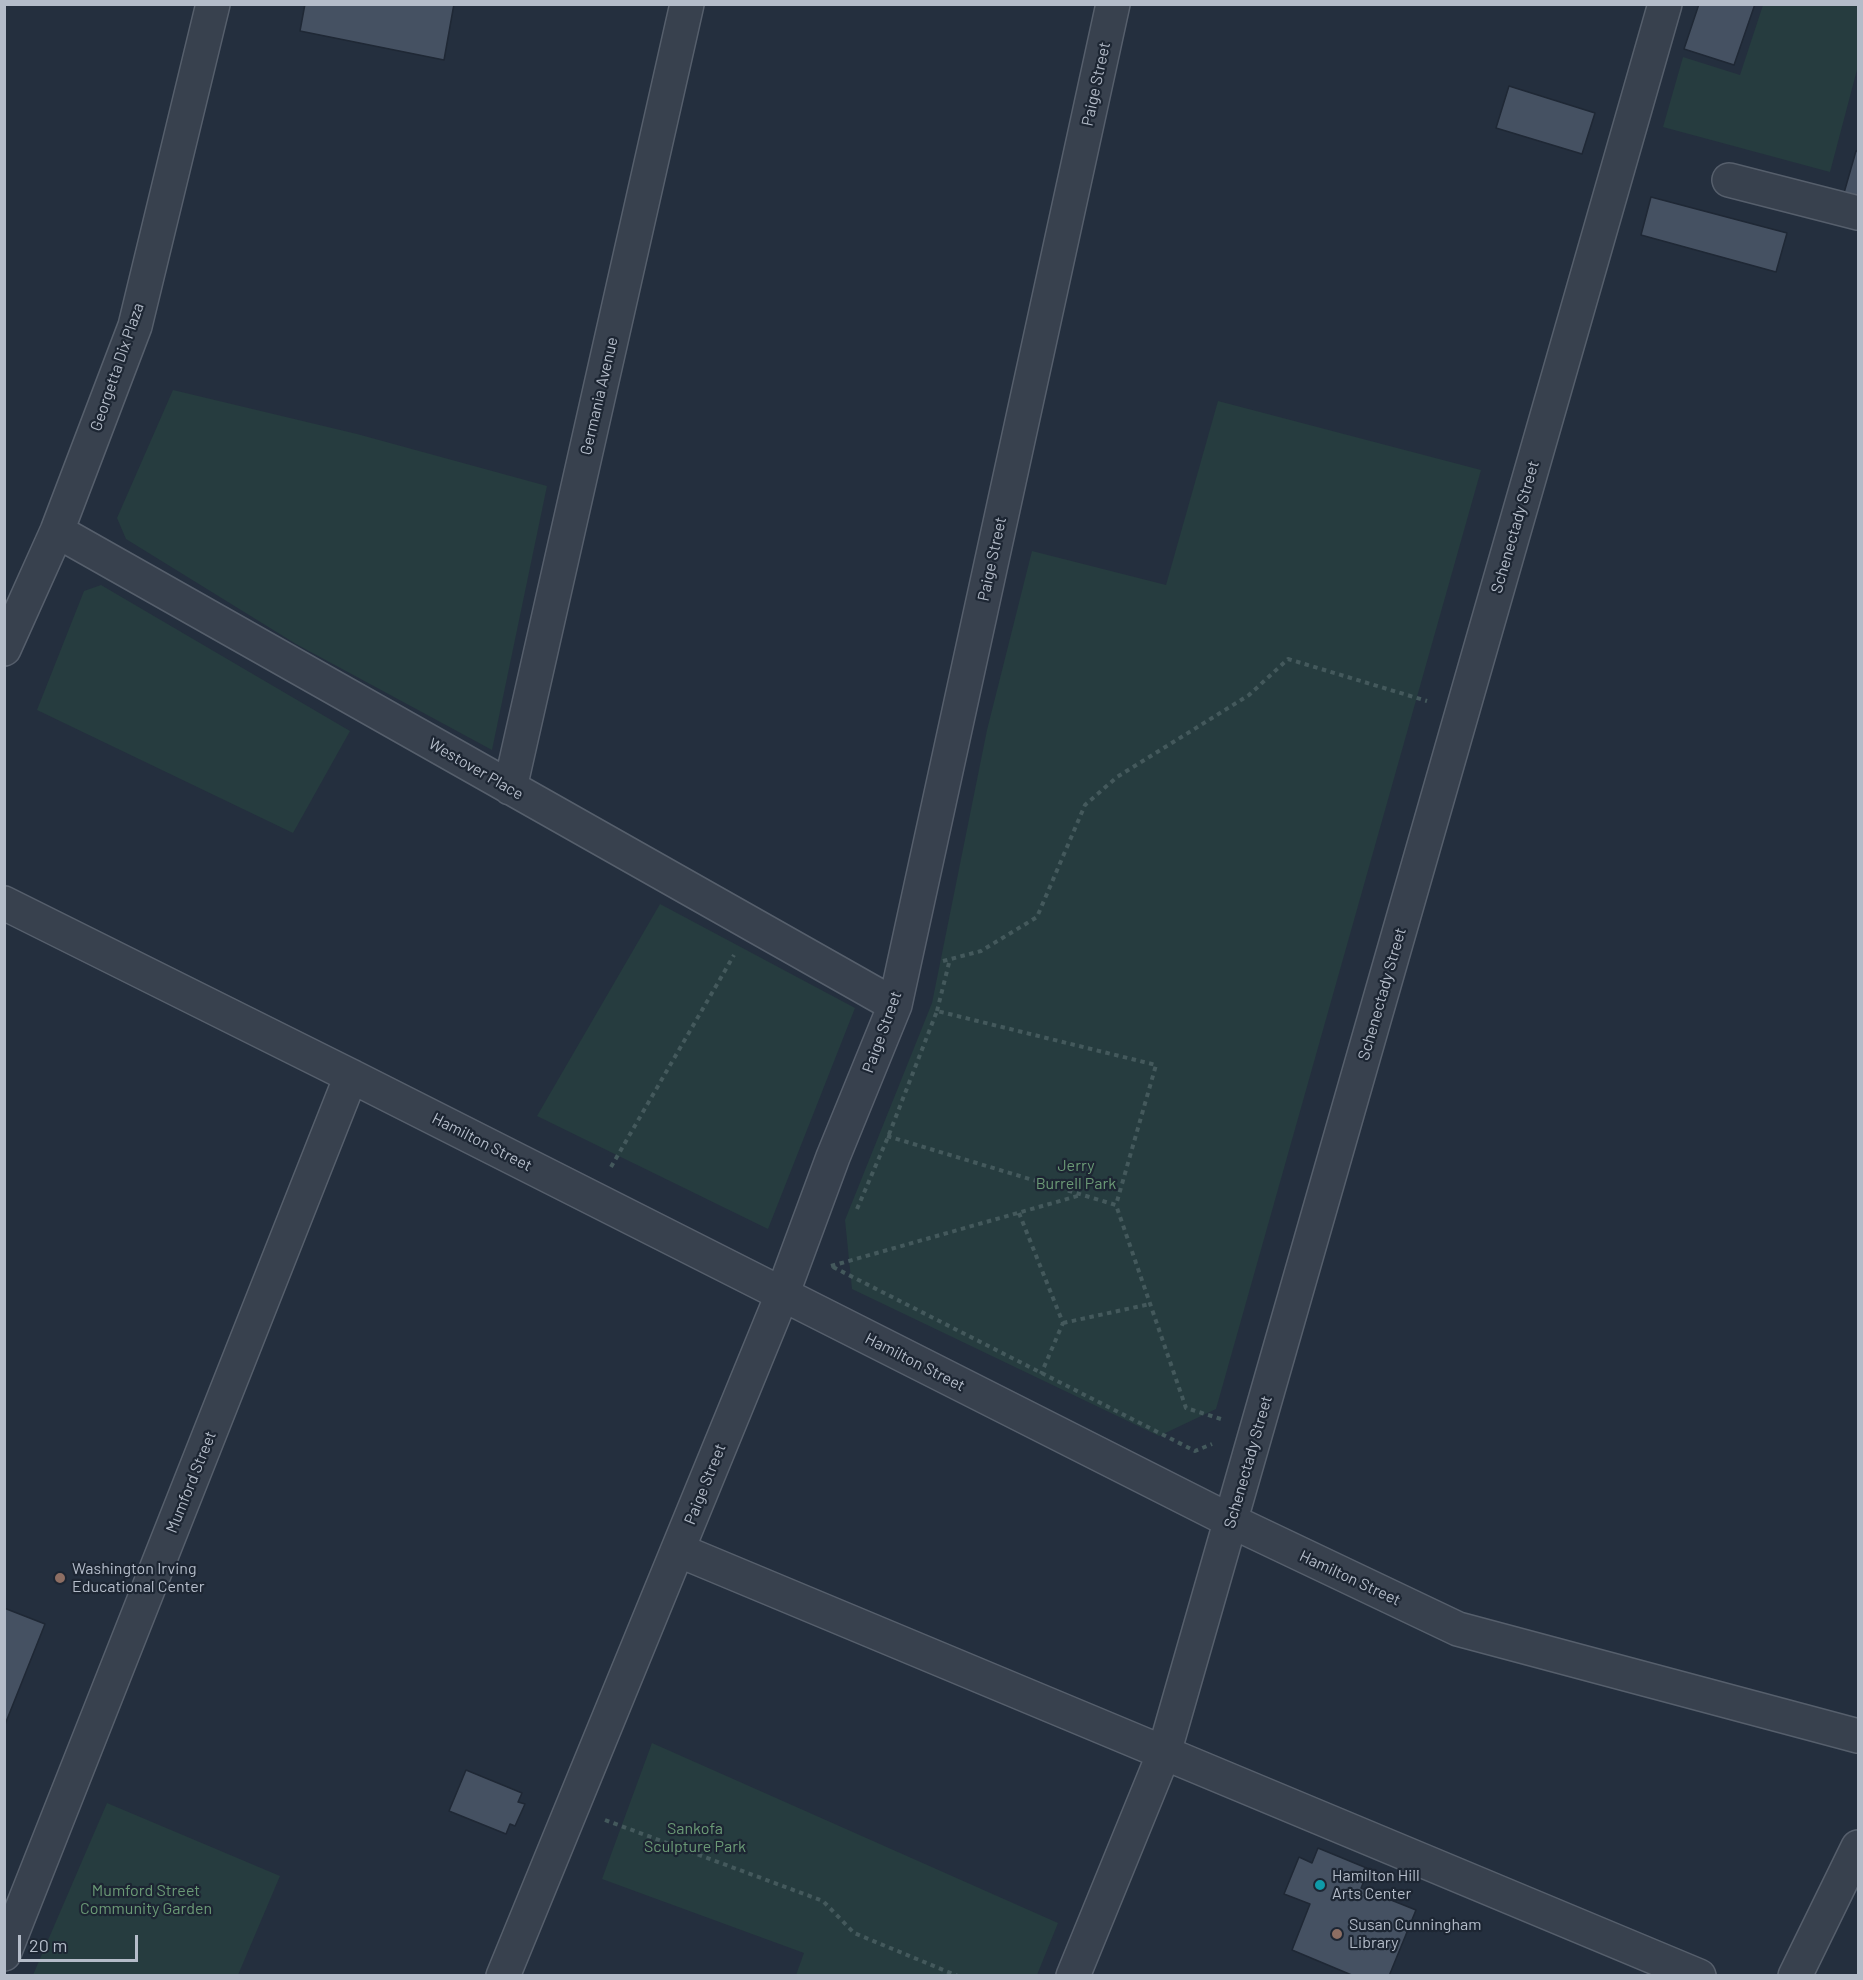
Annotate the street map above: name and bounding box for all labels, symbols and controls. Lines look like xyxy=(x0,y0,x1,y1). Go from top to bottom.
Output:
street label: Paige Street xyxy=(1078,40,1114,128)
street label: Georgetta Dix Plaza xyxy=(86,300,148,434)
street label: Germania Avenue xyxy=(576,335,622,457)
street label: Schenectady Street xyxy=(1487,458,1543,596)
street label: Paige Street xyxy=(974,515,1010,603)
street label: Westover Place xyxy=(425,734,527,804)
street label: Schenectady Street xyxy=(1354,925,1410,1063)
street label: Paige Street xyxy=(858,988,906,1076)
street label: Hamilton Street xyxy=(429,1109,535,1175)
park label: Jerry Burrell Park xyxy=(1036,1156,1116,1194)
street label: Hamilton Street xyxy=(862,1329,968,1395)
street label: Schenectady Street xyxy=(1220,1393,1276,1531)
street label: Mumford Street xyxy=(162,1428,220,1536)
street label: Paige Street xyxy=(680,1441,730,1527)
street label: Hamilton Street xyxy=(1296,1546,1404,1610)
place label: Washington Irving Educational Center xyxy=(72,1559,205,1597)
marker: Washington Irving Educational Center xyxy=(53,1571,67,1585)
park label: Sankofa Sculpture Park xyxy=(644,1819,746,1857)
place label: Hamilton Hill Arts Center xyxy=(1332,1866,1420,1904)
marker: Hamilton Hill Arts Center xyxy=(1313,1878,1327,1892)
park label: Mumford Street Community Garden xyxy=(80,1881,212,1919)
place label: Susan Cunningham Library xyxy=(1349,1915,1481,1953)
scale bar xyxy=(21,1923,141,1961)
marker: Susan Cunningham Library xyxy=(1330,1927,1344,1941)
text: 20 m xyxy=(29,1934,67,1956)

